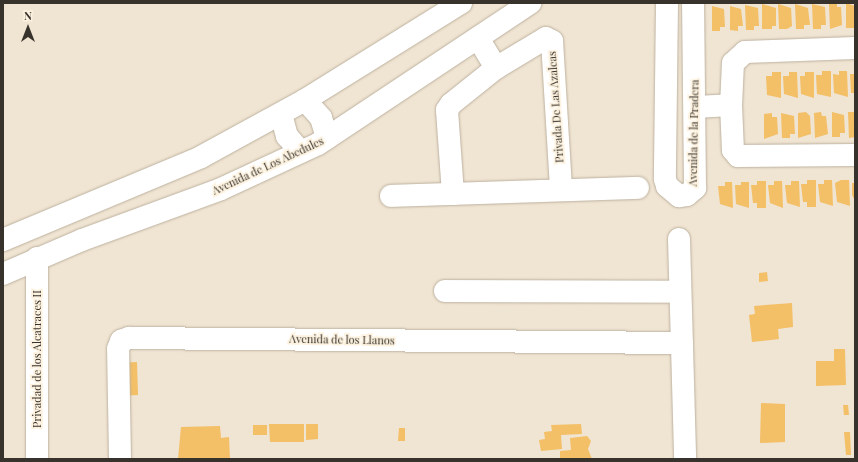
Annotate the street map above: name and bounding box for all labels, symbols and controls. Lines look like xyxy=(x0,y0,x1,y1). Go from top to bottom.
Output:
north arrow xyxy=(8,8,48,48)
text: N xyxy=(24,8,32,23)
street label: Privada De Las Azaleas xyxy=(545,50,567,164)
street label: Avenida de la Pradera xyxy=(686,79,702,187)
street label: Avenida de Los Abedules xyxy=(210,134,326,198)
street label: Privadad de los Alcatraces II xyxy=(30,290,44,428)
street label: Avenida de los Llanos xyxy=(289,332,395,348)

